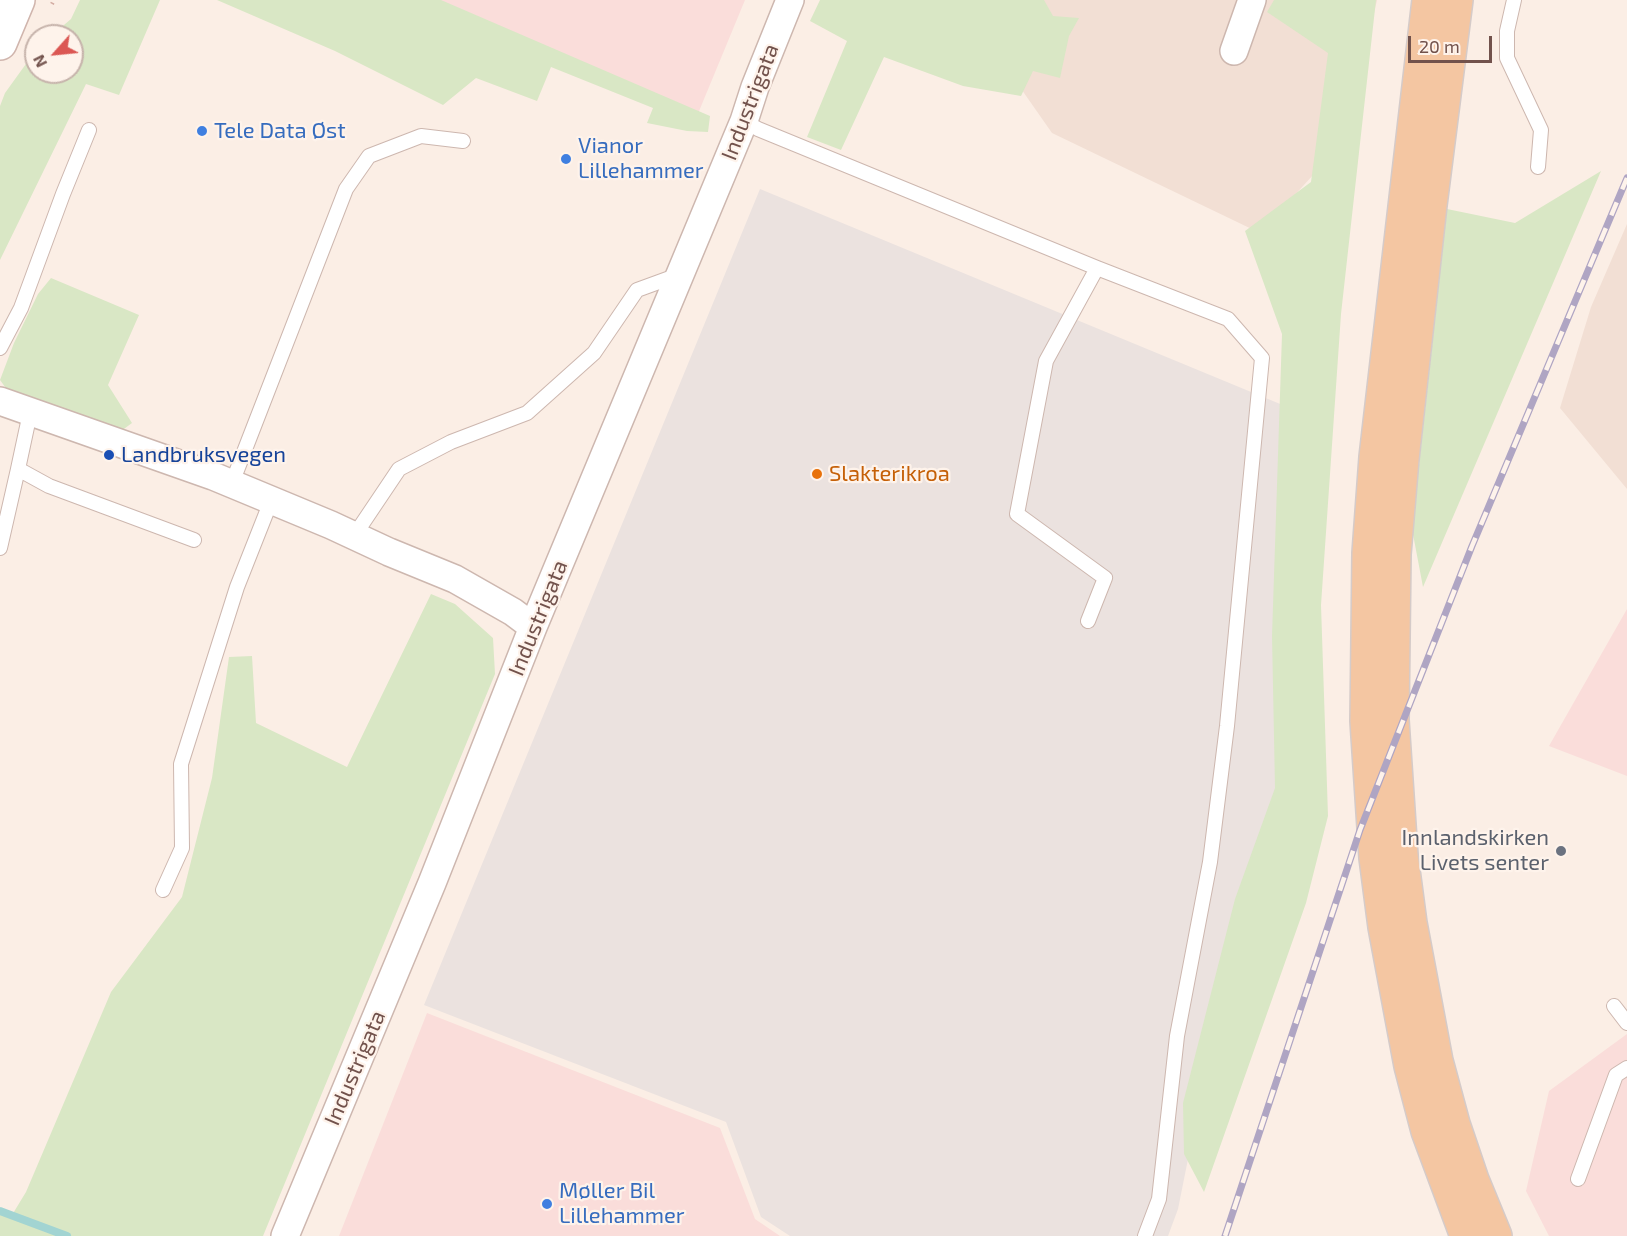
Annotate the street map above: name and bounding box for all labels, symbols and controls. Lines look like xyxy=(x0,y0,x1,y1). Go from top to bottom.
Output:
north arrow xyxy=(24,24,84,84)
scale bar xyxy=(1411,24,1495,62)
text: 20 m xyxy=(1419,35,1460,57)
street label: Industrigata xyxy=(716,40,784,164)
text: N xyxy=(28,52,50,71)
place label: Tele Data Øst xyxy=(214,118,346,144)
marker: Tele Data Øst xyxy=(195,124,209,138)
place label: Vianor Lillehammer xyxy=(578,133,704,184)
marker: Vianor Lillehammer xyxy=(559,152,573,166)
place label: Landbruksvegen xyxy=(121,442,286,468)
marker: Landbruksvegen xyxy=(102,448,116,462)
place label: Slakterikroa xyxy=(829,461,950,487)
marker: Slakterikroa xyxy=(810,467,824,481)
street label: Industrigata xyxy=(503,556,573,680)
place label: Innlandskirken Livets senter xyxy=(1402,825,1549,876)
marker: Innlandskirken Livets senter xyxy=(1554,844,1568,858)
street label: Industrigata xyxy=(319,1007,391,1129)
place label: Møller Bil Lillehammer xyxy=(559,1178,685,1230)
marker: Møller Bil Lillehammer xyxy=(540,1197,554,1211)

